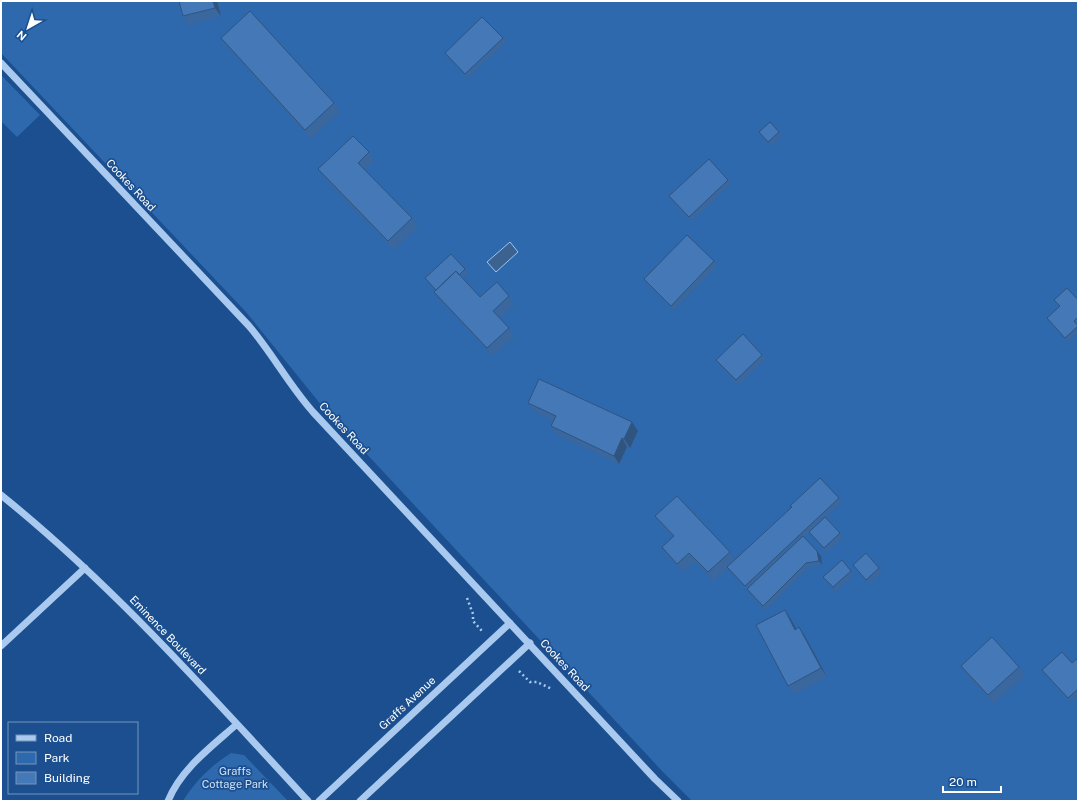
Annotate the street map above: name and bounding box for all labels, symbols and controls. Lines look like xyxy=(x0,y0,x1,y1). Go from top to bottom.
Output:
north arrow xyxy=(8,8,48,48)
text: N xyxy=(15,28,29,43)
street label: Cookes Road xyxy=(104,157,158,213)
street label: Cookes Road xyxy=(317,400,371,456)
street label: Eminence Boulevard xyxy=(127,593,209,677)
street label: Cookes Road xyxy=(538,637,592,693)
street label: Graffs Avenue xyxy=(376,674,438,732)
legend xyxy=(8,722,138,794)
text: Road xyxy=(44,731,72,745)
text: Park xyxy=(44,751,70,765)
park label: Graffs Cottage Park xyxy=(202,765,268,790)
scale bar xyxy=(943,768,1001,794)
text: Building xyxy=(44,771,90,785)
text: 20 m xyxy=(949,775,977,789)

